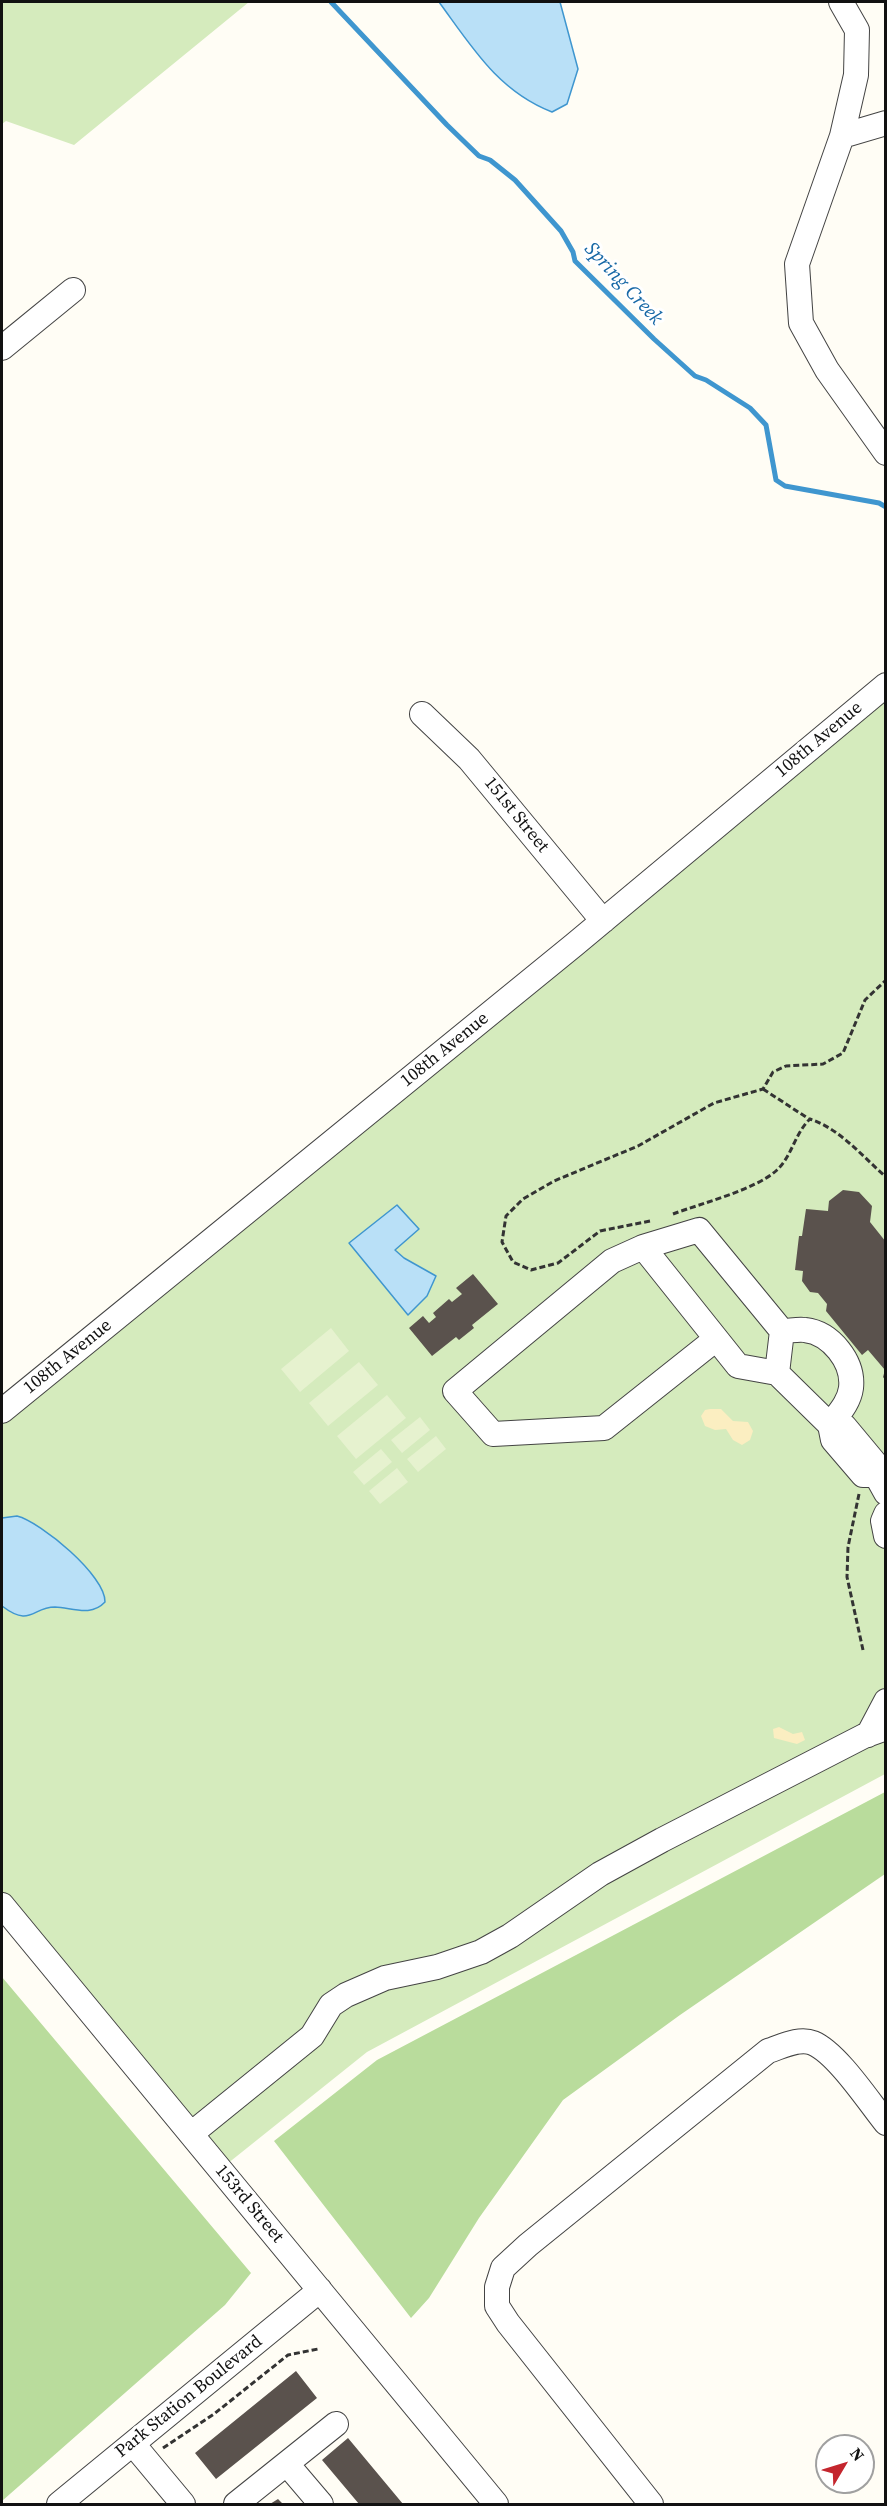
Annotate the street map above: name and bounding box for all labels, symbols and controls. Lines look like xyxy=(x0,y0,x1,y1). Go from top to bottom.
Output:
water label: Spring Creek xyxy=(579,238,667,330)
street label: 108th Avenue xyxy=(771,697,867,783)
street label: 151st Street xyxy=(479,773,553,857)
street label: 108th Avenue xyxy=(397,1008,493,1092)
street label: 108th Avenue xyxy=(20,1315,116,1399)
street label: 153rd Street xyxy=(210,2161,288,2247)
street label: Park Station Boulevard xyxy=(111,2331,267,2463)
north arrow xyxy=(815,2434,875,2494)
text: N xyxy=(845,2443,870,2466)

